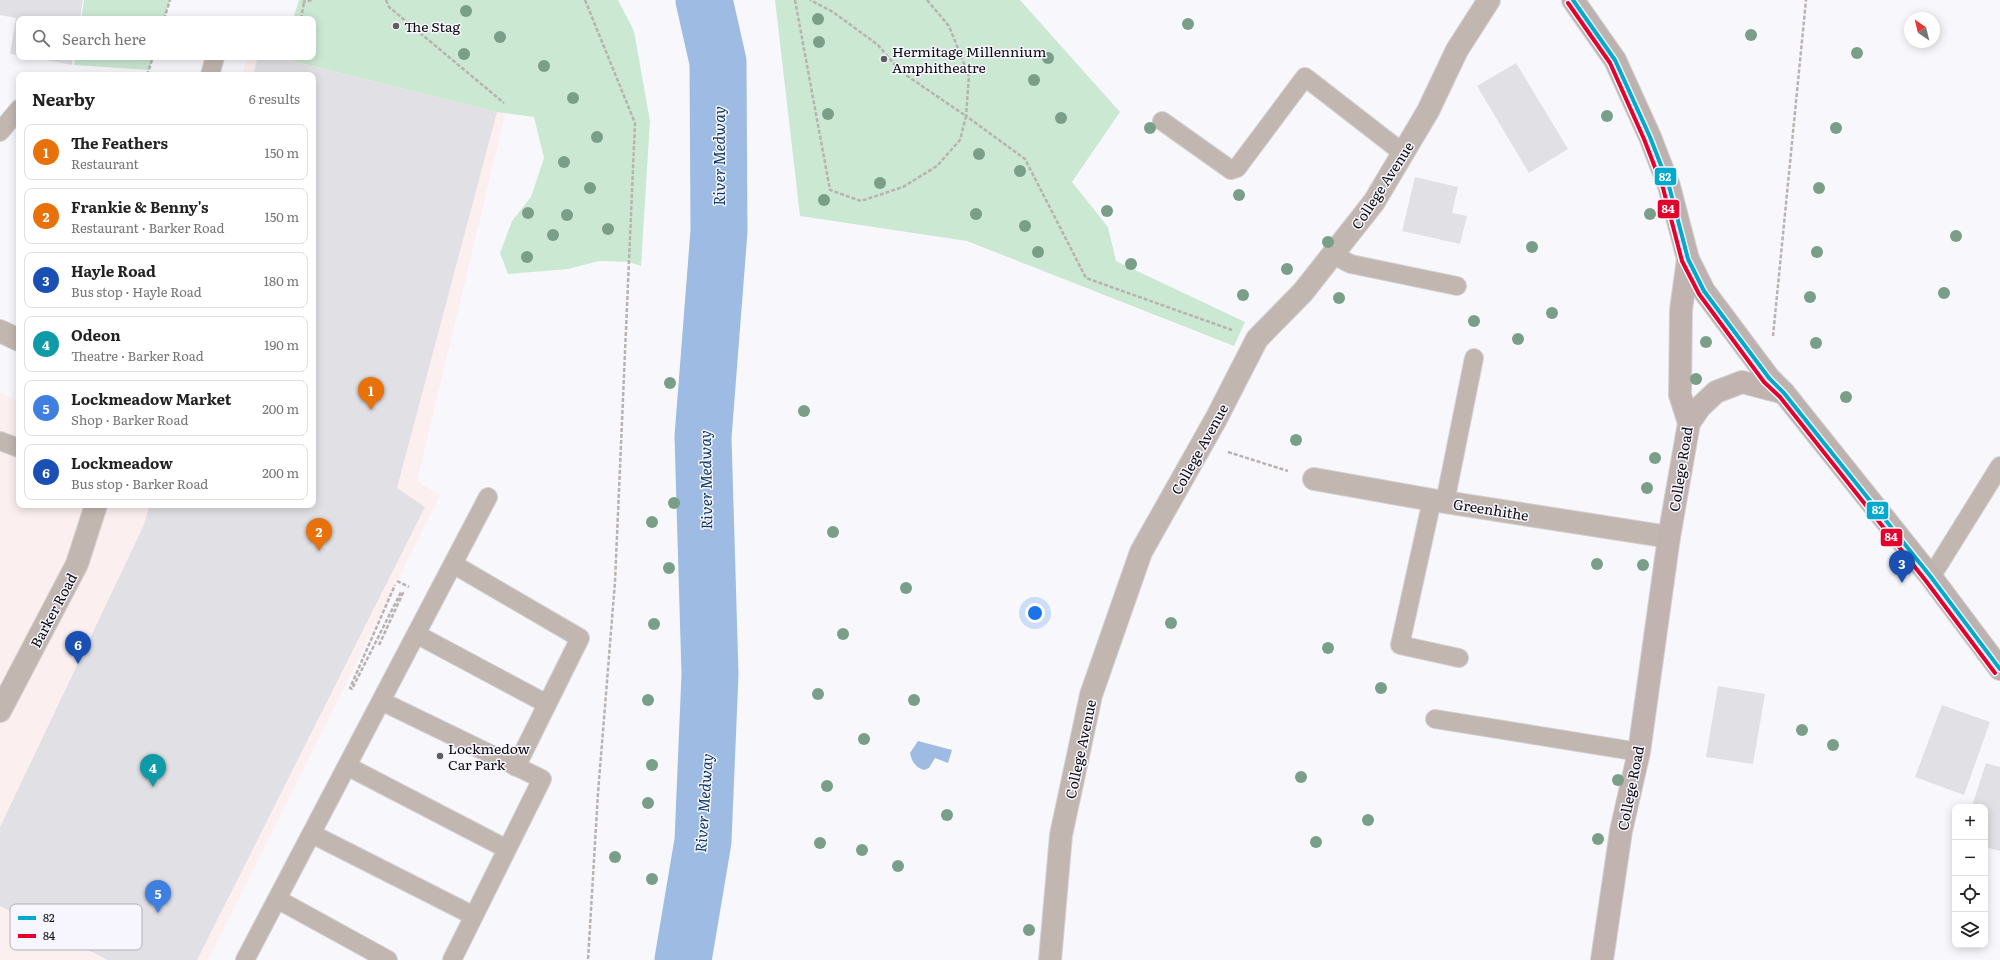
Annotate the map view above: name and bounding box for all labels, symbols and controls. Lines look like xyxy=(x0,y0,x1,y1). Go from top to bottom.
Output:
north arrow xyxy=(1904,12,1940,48)
search box xyxy=(16,16,316,60)
place label: The Stag xyxy=(404,16,461,36)
marker: The Stag xyxy=(391,21,401,31)
icon: search xyxy=(30,27,52,49)
text: Search here xyxy=(62,27,146,50)
place label: Hermitage Millennium Amphitheatre xyxy=(892,41,1047,77)
marker: Hermitage Millennium Amphitheatre xyxy=(879,54,889,64)
text: Nearby xyxy=(32,86,95,111)
text: 6 results xyxy=(249,89,300,108)
water label: River Medway xyxy=(707,106,730,206)
text: The Feathers xyxy=(71,131,168,154)
street label: College Avenue xyxy=(1346,137,1418,233)
text: 1 xyxy=(43,143,49,162)
text: 150 m xyxy=(264,143,299,162)
text: Restaurant xyxy=(71,154,139,173)
line badge: 82 xyxy=(1654,167,1677,186)
text: 82 xyxy=(1659,168,1671,184)
text: Frankie & Benny's xyxy=(71,195,209,218)
line badge: 84 xyxy=(1657,199,1680,219)
text: 84 xyxy=(1661,200,1675,216)
text: 2 xyxy=(43,207,49,226)
text: 150 m xyxy=(264,207,299,226)
text: Restaurant · Barker Road xyxy=(71,218,224,237)
text: Hayle Road xyxy=(71,259,156,282)
text: 3 xyxy=(42,271,50,290)
text: 180 m xyxy=(264,271,299,290)
text: Bus stop · Hayle Road xyxy=(71,282,202,301)
text: Odeon xyxy=(71,323,121,346)
text: 4 xyxy=(42,335,50,354)
text: 190 m xyxy=(264,335,299,354)
text: Theatre · Barker Road xyxy=(71,346,204,365)
pin: 1 xyxy=(358,377,384,410)
text: Lockmeadow Market xyxy=(71,387,231,410)
text: 5 xyxy=(42,399,50,418)
text: 200 m xyxy=(262,399,299,418)
street label: College Avenue xyxy=(1166,400,1232,498)
text: Shop · Barker Road xyxy=(71,410,188,429)
street label: College Road xyxy=(1663,425,1697,513)
water label: River Medway xyxy=(693,430,717,530)
text: Lockmeadow xyxy=(71,451,173,474)
text: 6 xyxy=(42,463,50,482)
text: 200 m xyxy=(262,463,299,482)
text: Bus stop · Barker Road xyxy=(71,474,208,493)
street label: Greenhithe xyxy=(1452,493,1530,525)
line badge: 82 xyxy=(1866,501,1889,520)
text: 82 xyxy=(1872,501,1884,517)
pin: 2 xyxy=(306,518,332,551)
line badge: 84 xyxy=(1880,528,1903,547)
text: 84 xyxy=(1884,528,1898,544)
pin: 3 xyxy=(1889,550,1915,583)
street label: Barker Road xyxy=(25,569,81,651)
your location xyxy=(1025,603,1045,623)
pin: 6 xyxy=(65,631,91,664)
street label: College Avenue xyxy=(1060,698,1100,800)
place label: Lockmedow Car Park xyxy=(448,738,530,774)
street label: College Road xyxy=(1612,744,1648,832)
marker: Lockmedow Car Park xyxy=(435,751,445,761)
water label: River Medway xyxy=(688,753,718,853)
pin: 4 xyxy=(140,754,166,787)
map controls xyxy=(1952,804,1988,948)
button: + xyxy=(1952,804,1988,840)
button: − xyxy=(1952,840,1988,876)
button: locate xyxy=(1952,876,1988,912)
pin: 5 xyxy=(145,880,171,913)
legend xyxy=(10,904,142,950)
text: 82 xyxy=(43,909,55,925)
button: layers xyxy=(1952,912,1988,948)
text: 84 xyxy=(43,927,55,943)

